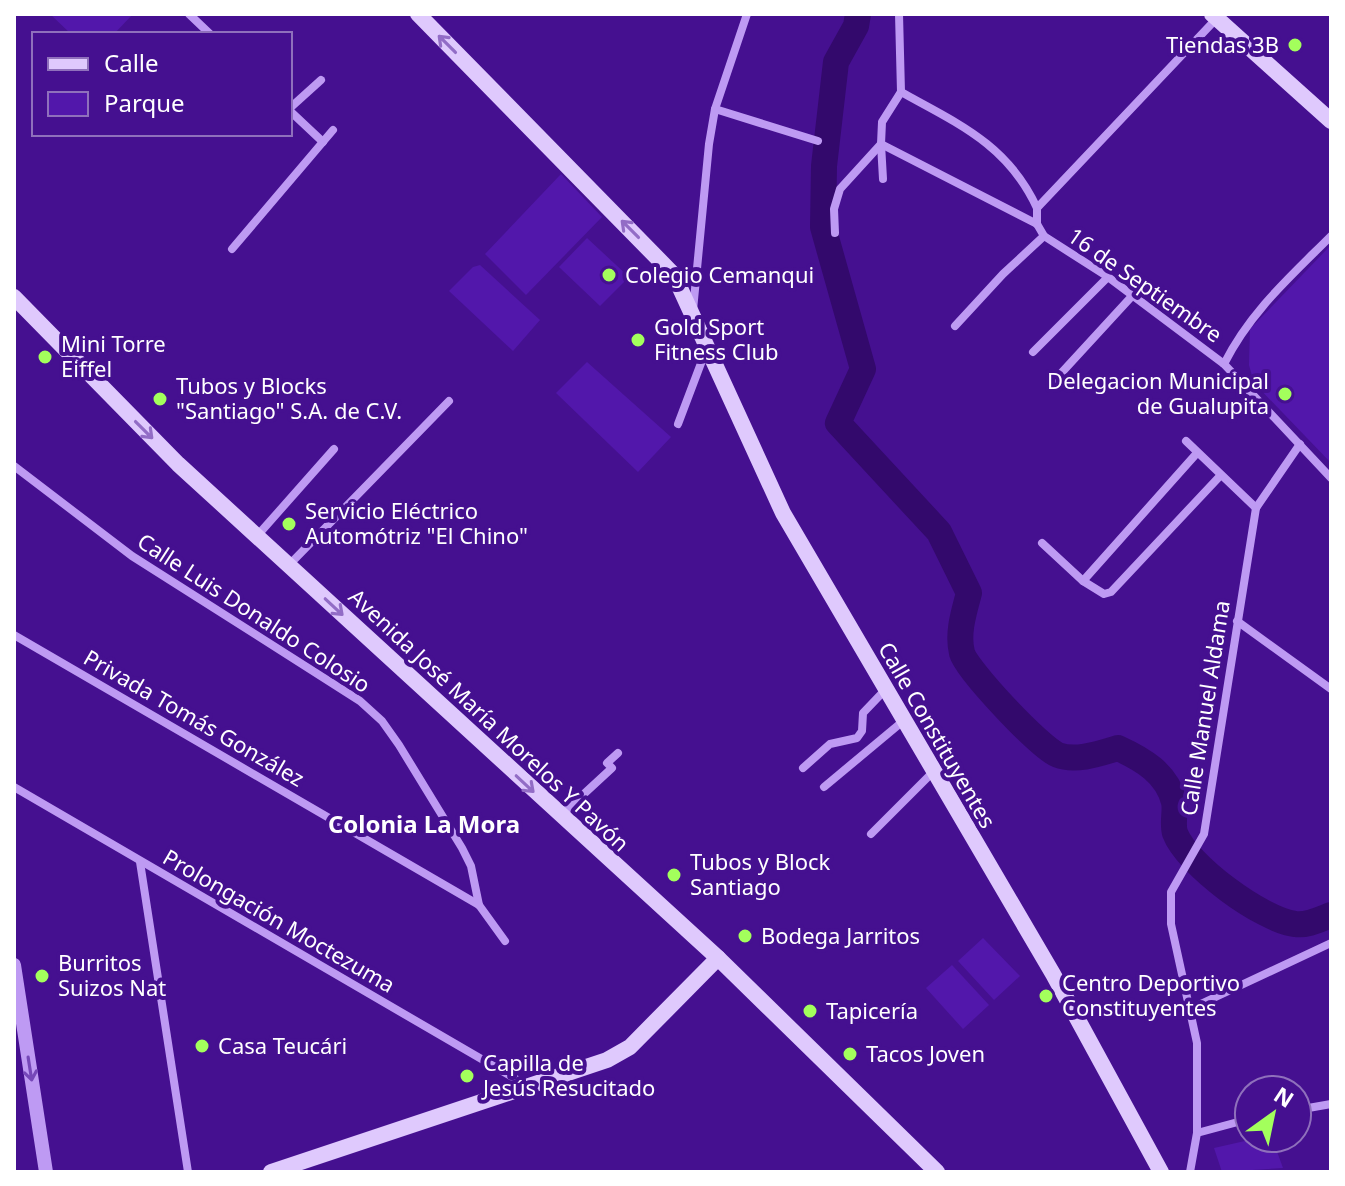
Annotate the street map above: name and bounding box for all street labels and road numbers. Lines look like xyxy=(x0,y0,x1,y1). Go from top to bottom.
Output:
street label: 16 de Septiembre xyxy=(1063,220,1229,349)
street label: Calle Luis Donaldo Colosio xyxy=(132,525,377,699)
street label: Avenida José María Morelos Y Pavón xyxy=(343,581,636,857)
street label: Calle Manuel Aldama xyxy=(1172,598,1236,818)
street label: Calle Constituyentes xyxy=(872,636,1003,833)
street label: Privada Tomás González xyxy=(79,642,310,793)
street label: Prolongación Moctezuma xyxy=(158,841,401,999)

